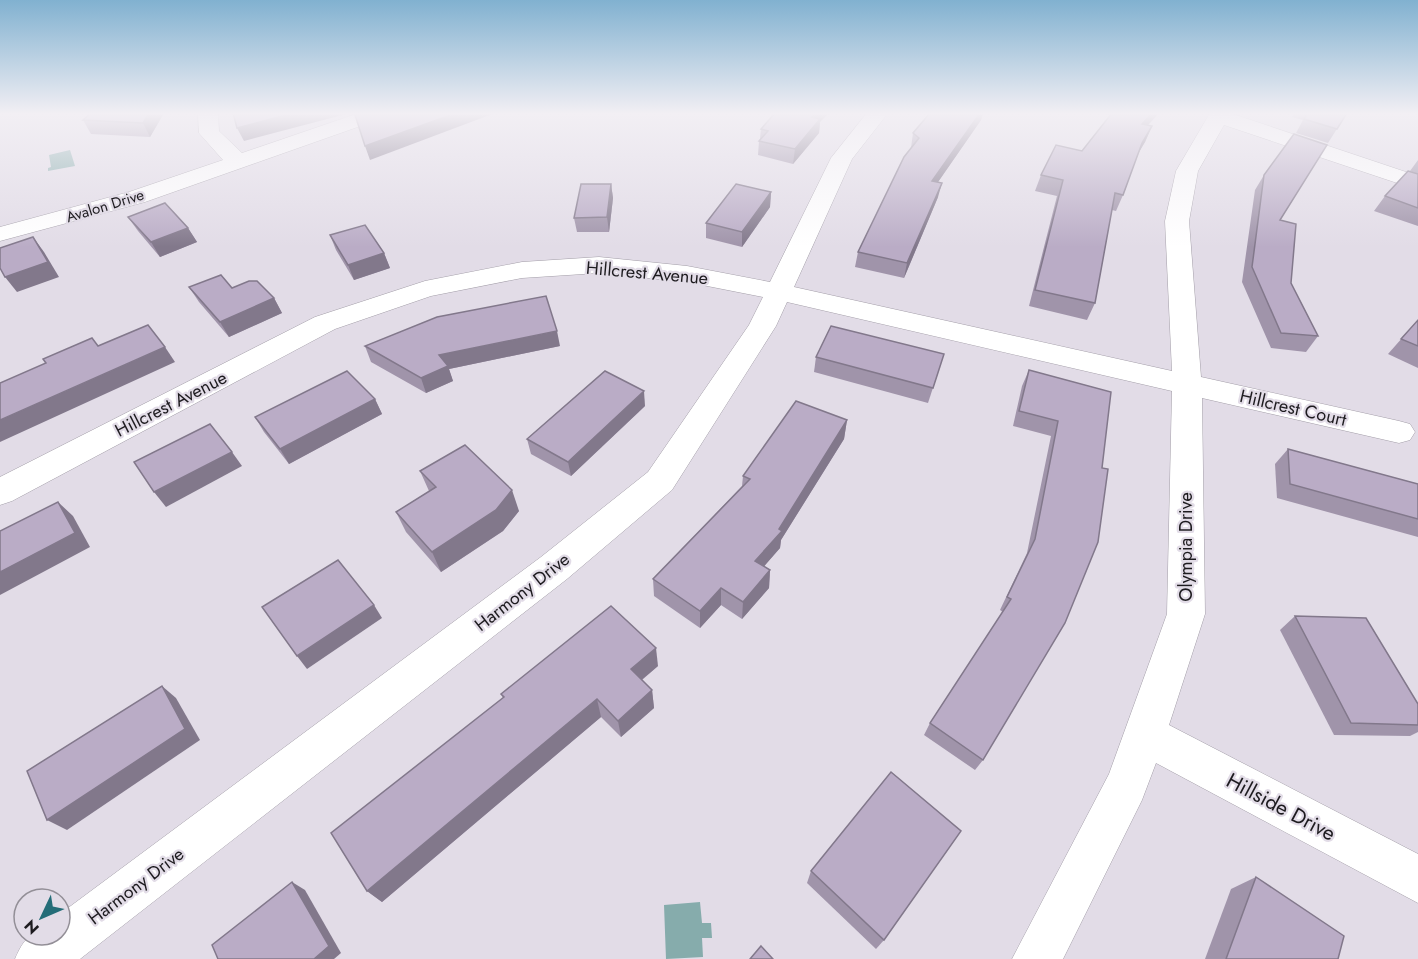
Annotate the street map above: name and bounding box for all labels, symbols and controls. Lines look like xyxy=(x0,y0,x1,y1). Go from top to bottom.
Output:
street label: Avalon Drive xyxy=(63,184,147,228)
street label: Hillcrest Avenue xyxy=(585,255,709,291)
street label: Hillcrest Avenue xyxy=(110,365,232,443)
street label: Hillcrest Court xyxy=(1237,383,1350,433)
street label: Olympia Drive xyxy=(1173,492,1199,602)
street label: Harmony Drive xyxy=(469,547,575,637)
street label: Hillside Drive xyxy=(1221,766,1341,848)
street label: Harmony Drive xyxy=(83,841,189,931)
north arrow xyxy=(12,887,72,947)
text: N xyxy=(19,915,44,940)

